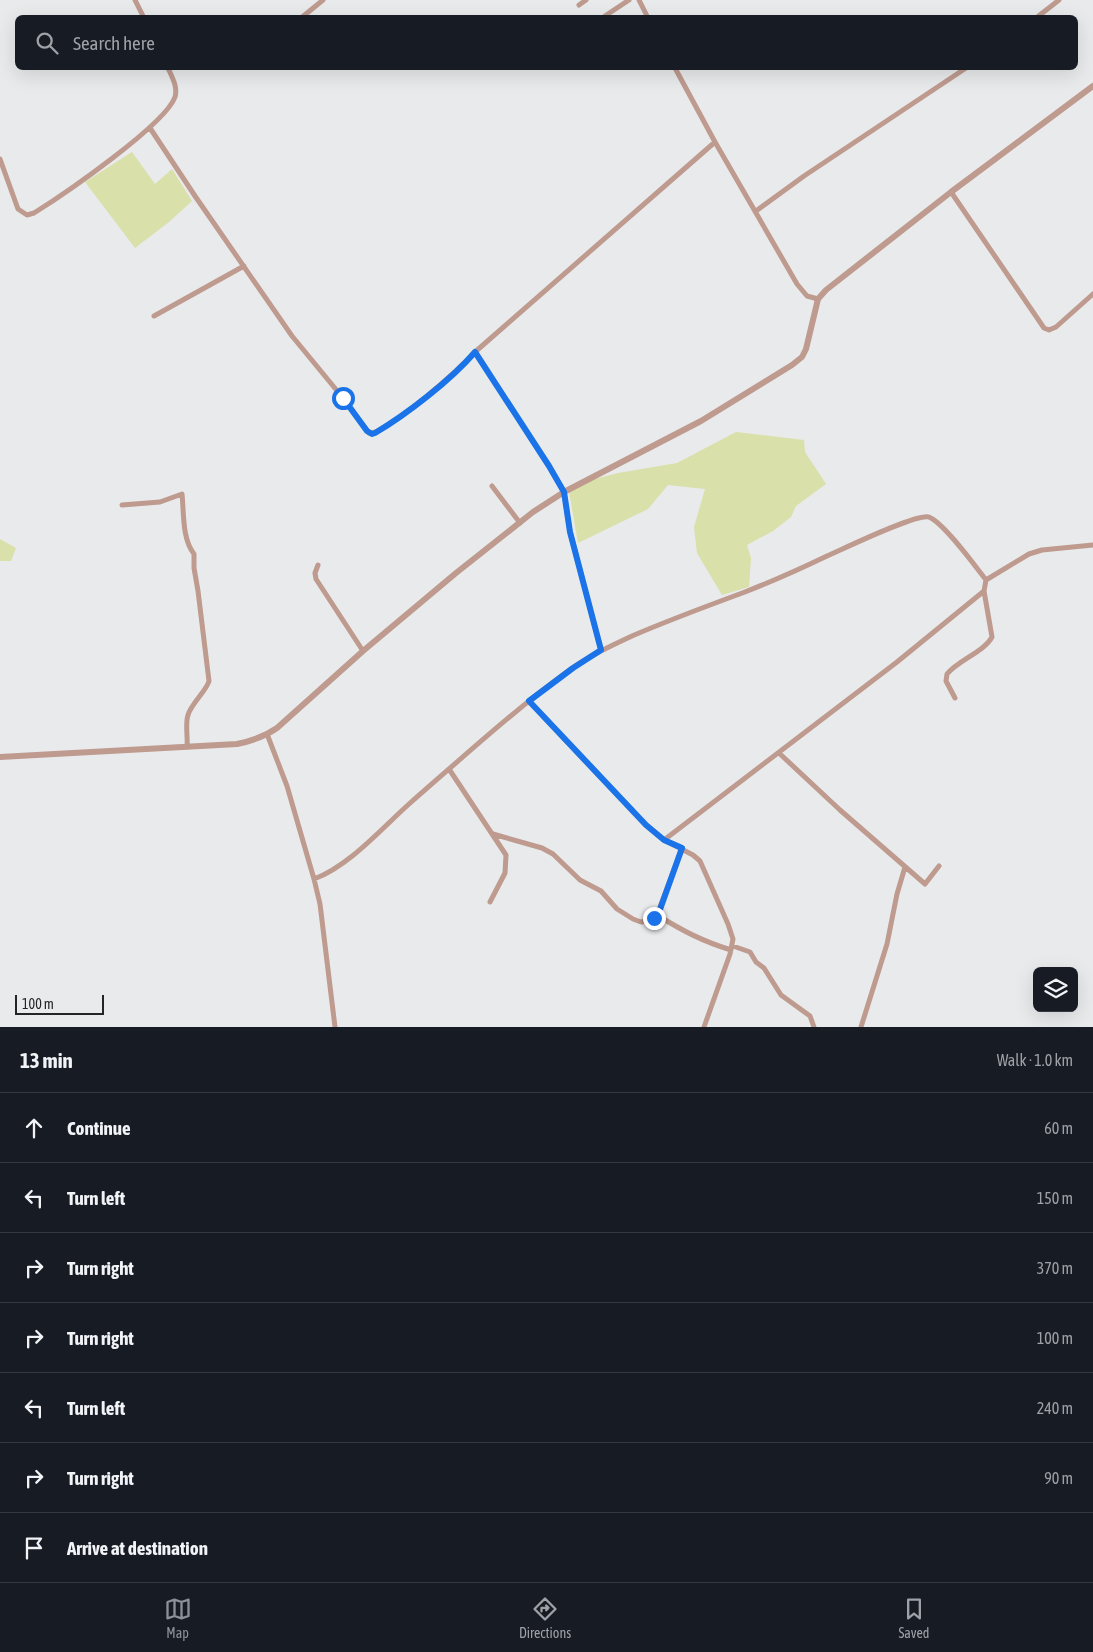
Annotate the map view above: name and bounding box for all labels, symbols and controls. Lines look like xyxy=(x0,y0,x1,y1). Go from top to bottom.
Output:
search box xyxy=(15,15,1078,70)
icon: search xyxy=(33,29,61,57)
text: Search here xyxy=(73,32,155,54)
route start xyxy=(332,387,355,410)
route end xyxy=(643,907,666,930)
map controls xyxy=(1033,967,1078,1012)
button: layers xyxy=(1033,967,1078,1012)
scale bar xyxy=(15,992,104,1015)
text: 100 m xyxy=(22,996,54,1012)
text: 13 min xyxy=(20,1048,73,1072)
text: Walk · 1.0 km xyxy=(997,1051,1073,1069)
icon: ahead xyxy=(20,1114,48,1142)
text: Continue xyxy=(67,1117,131,1139)
text: 60 m xyxy=(1044,1119,1073,1137)
icon: left xyxy=(20,1184,48,1212)
text: Turn left xyxy=(67,1187,125,1209)
text: 150 m xyxy=(1037,1189,1073,1207)
icon: right xyxy=(20,1254,48,1282)
text: Turn right xyxy=(67,1257,134,1279)
text: 370 m xyxy=(1037,1259,1073,1277)
icon: right xyxy=(20,1324,48,1352)
text: Turn right xyxy=(67,1327,134,1349)
text: 100 m xyxy=(1037,1329,1073,1347)
icon: left xyxy=(20,1394,48,1422)
text: Turn left xyxy=(67,1397,125,1419)
text: 240 m xyxy=(1037,1399,1073,1417)
icon: right xyxy=(20,1464,48,1492)
text: Turn right xyxy=(67,1467,134,1489)
text: 90 m xyxy=(1044,1469,1073,1487)
icon: arrive xyxy=(20,1534,48,1562)
text: Arrive at destination xyxy=(67,1537,208,1559)
tab: Map xyxy=(164,1595,192,1641)
tab: Directions xyxy=(519,1595,571,1641)
tab: Saved xyxy=(898,1595,929,1641)

